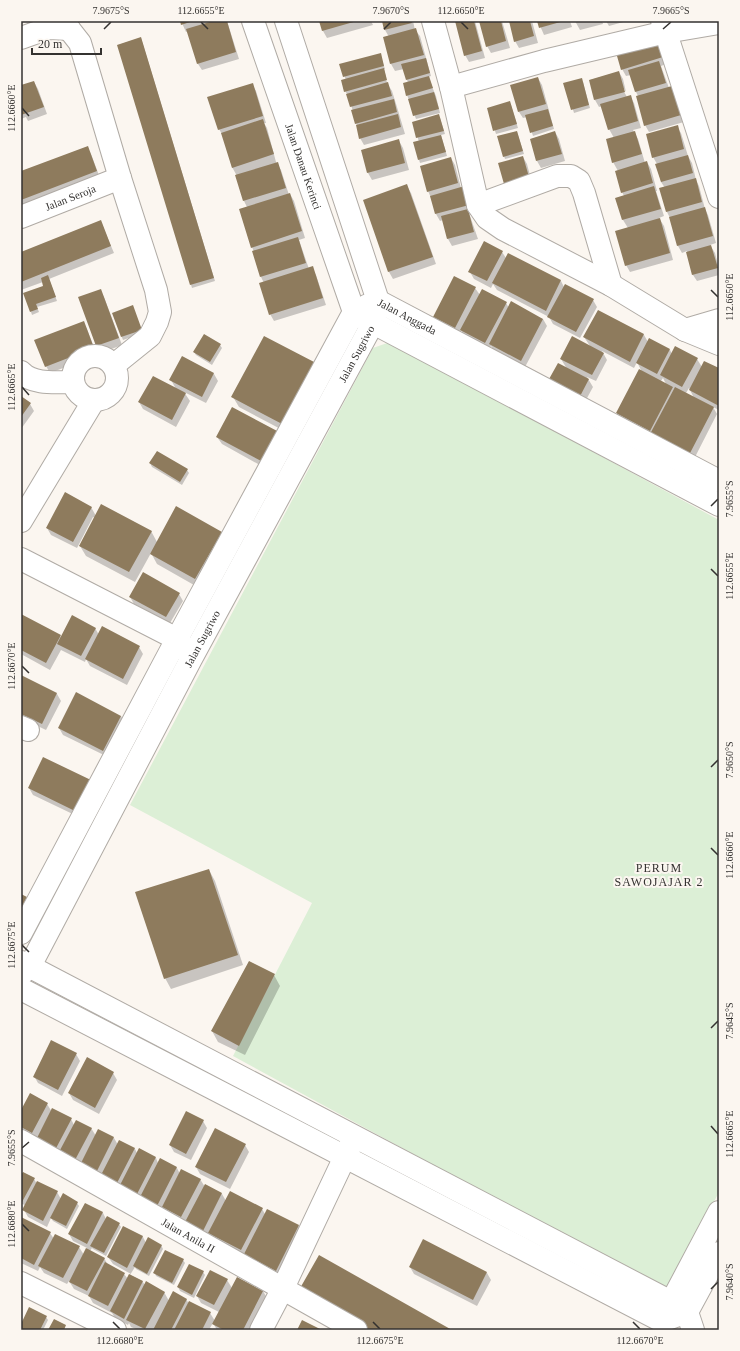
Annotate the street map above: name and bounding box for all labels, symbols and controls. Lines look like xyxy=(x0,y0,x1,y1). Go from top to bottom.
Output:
text: 7.9675°S xyxy=(92,5,130,16)
text: 112.6655°E xyxy=(177,5,225,16)
text: 7.9670°S xyxy=(372,5,410,16)
text: 112.6650°E xyxy=(437,5,485,16)
text: 7.9665°S xyxy=(652,5,690,16)
scale bar xyxy=(32,30,101,56)
text: 20 m xyxy=(38,37,63,51)
text: 112.6660°E xyxy=(6,84,17,132)
street label: Jalan Danau Kerinci xyxy=(283,122,324,211)
street label: Jalan Seroja xyxy=(43,182,98,213)
text: 112.6650°E xyxy=(724,273,735,321)
street label: Jalan Anggada xyxy=(376,296,439,337)
street label: Jalan Sugriwo xyxy=(336,323,377,384)
text: 112.6665°E xyxy=(6,363,17,411)
text: 7.9655°S xyxy=(724,480,735,518)
text: 112.6655°E xyxy=(724,552,735,600)
street label: Jalan Sugriwo xyxy=(182,608,222,669)
text: 112.6670°E xyxy=(6,642,17,690)
text: 7.9650°S xyxy=(724,741,735,779)
text: 112.6660°E xyxy=(724,831,735,879)
district label: PERUM SAWOJAJAR 2 xyxy=(614,861,704,889)
text: 112.6675°E xyxy=(6,921,17,969)
text: 7.9645°S xyxy=(724,1002,735,1040)
text: 112.6665°E xyxy=(724,1110,735,1158)
text: 7.9655°S xyxy=(6,1129,17,1167)
text: 112.6680°E xyxy=(6,1200,17,1248)
street label: Jalan Anila II xyxy=(159,1216,217,1255)
text: 7.9640°S xyxy=(724,1263,735,1301)
text: 112.6680°E xyxy=(96,1335,144,1346)
text: 112.6675°E xyxy=(356,1335,404,1346)
text: 112.6670°E xyxy=(616,1335,664,1346)

